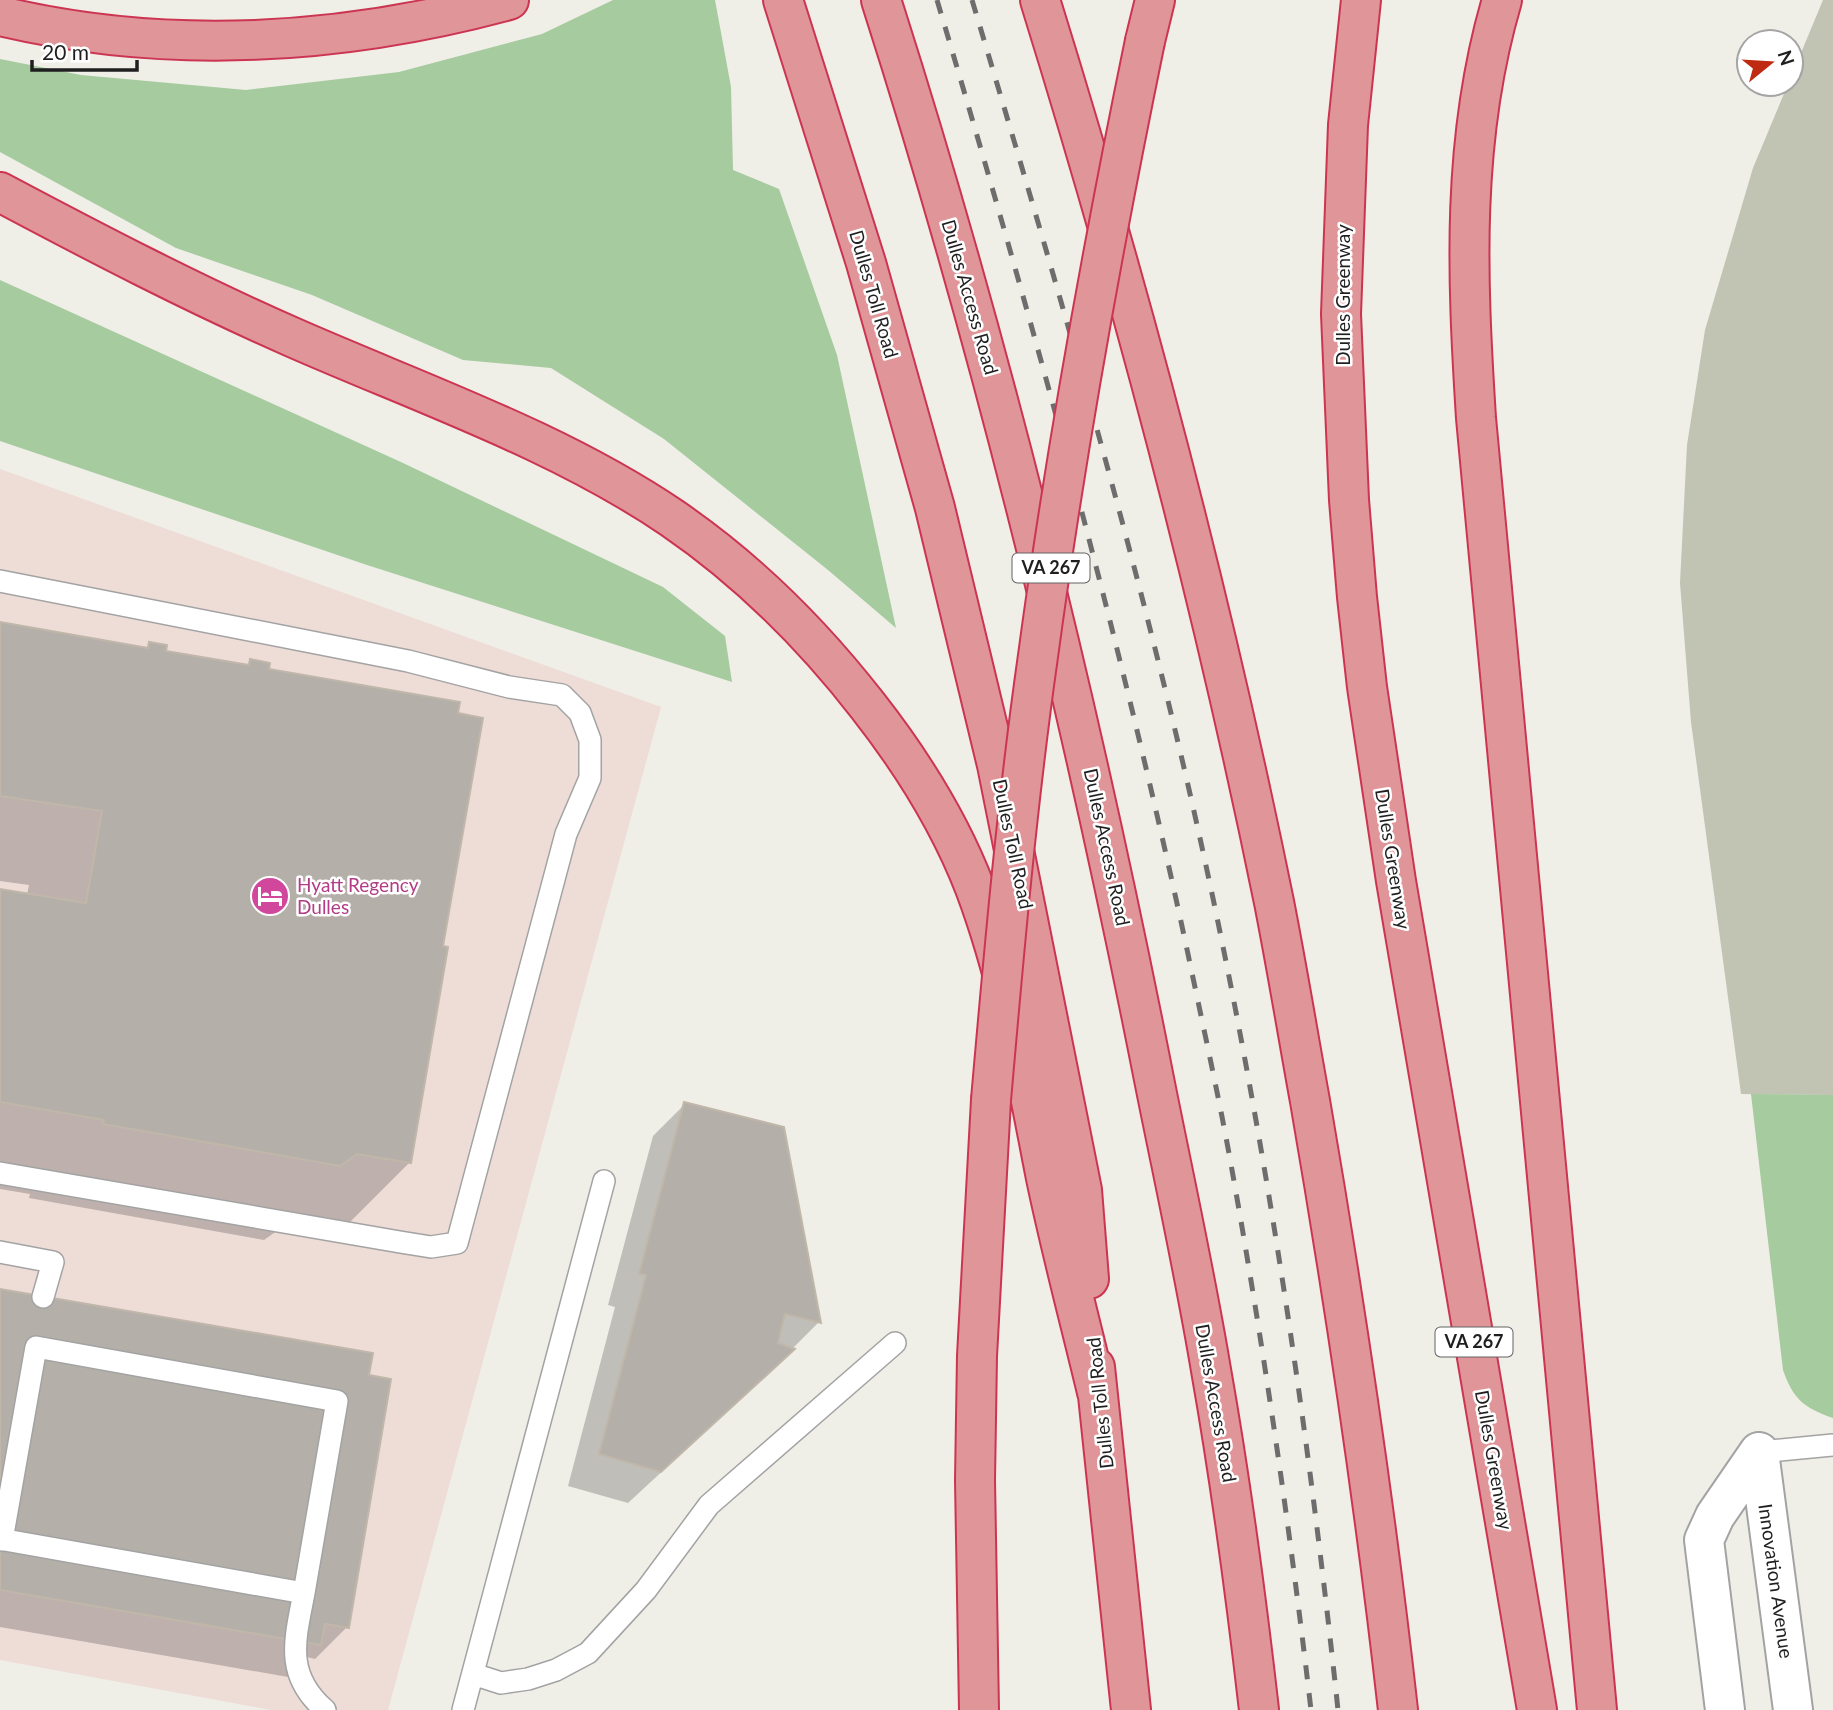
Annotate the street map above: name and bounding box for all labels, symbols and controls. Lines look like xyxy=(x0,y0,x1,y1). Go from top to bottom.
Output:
scale bar xyxy=(32,28,136,72)
north arrow xyxy=(1735,28,1805,98)
text: 20 m xyxy=(42,39,89,64)
text: N xyxy=(1773,47,1800,68)
street label: Dulles Access Road xyxy=(937,217,1004,377)
street label: Dulles Greenway xyxy=(1331,224,1354,366)
street label: Dulles Toll Road xyxy=(845,227,904,361)
road number: VA 267 xyxy=(1012,554,1090,582)
street label: Dulles Access Road xyxy=(1080,766,1135,928)
street label: Dulles Toll Road xyxy=(989,777,1038,911)
street label: Dulles Greenway xyxy=(1371,787,1416,931)
place label: Hyatt Regency Dulles xyxy=(297,873,419,918)
hotel icon: Hyatt Regency Dulles xyxy=(249,875,291,917)
street label: Dulles Access Road xyxy=(1191,1322,1242,1484)
road number: VA 267 xyxy=(1436,1328,1512,1357)
street label: Dulles Toll Road xyxy=(1081,1336,1118,1470)
street label: Dulles Greenway xyxy=(1471,1388,1518,1532)
street label: Innovation Avenue xyxy=(1754,1502,1799,1660)

